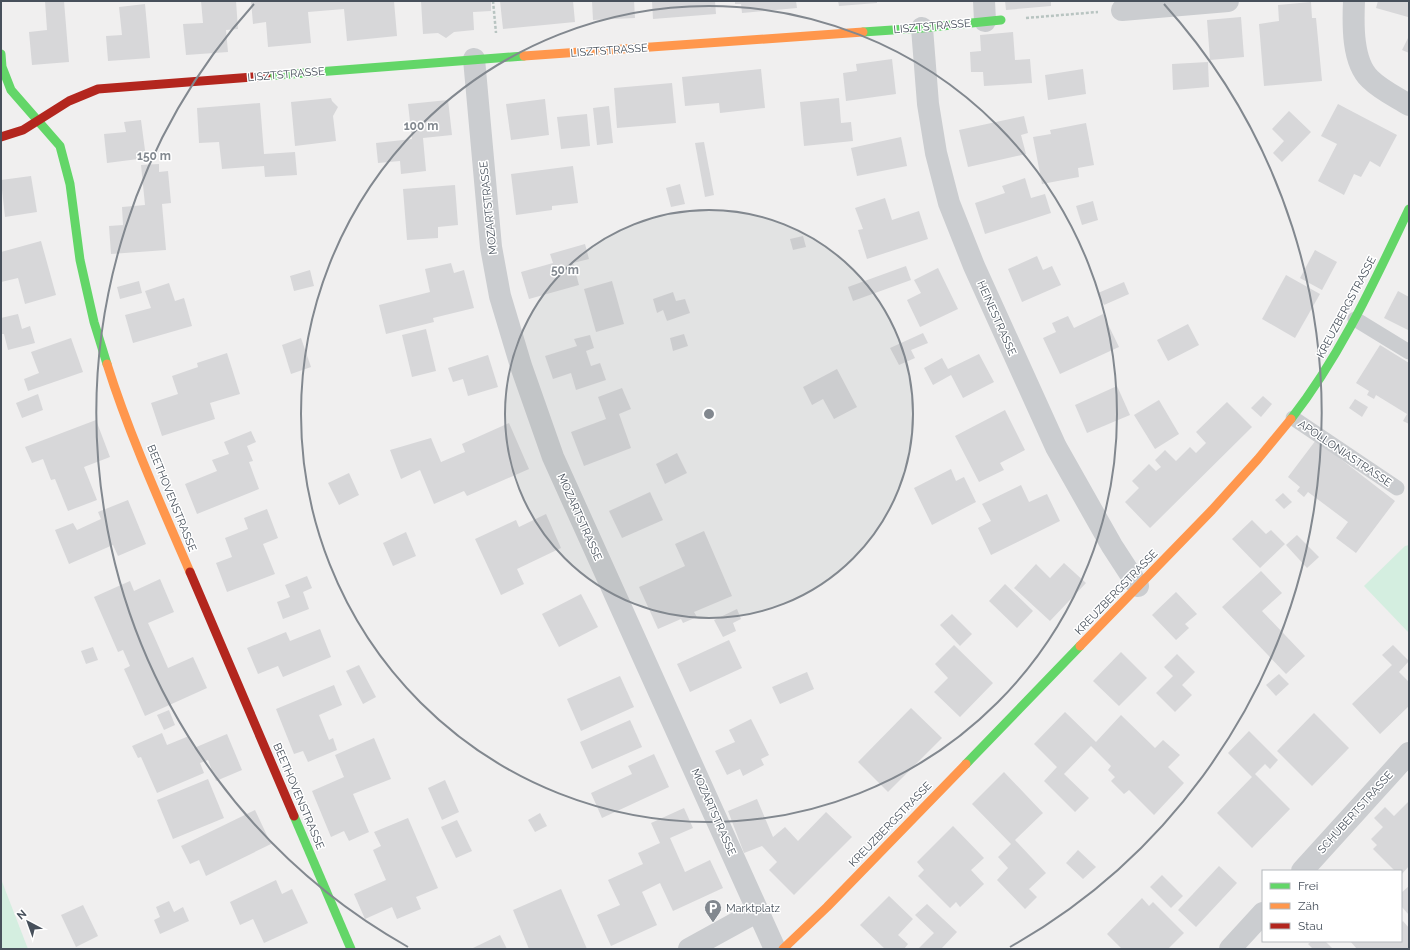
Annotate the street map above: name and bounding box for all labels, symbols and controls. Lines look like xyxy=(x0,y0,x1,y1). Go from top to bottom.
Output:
street label: LISZTSTRASSE xyxy=(893,17,971,36)
street label: LISZTSTRASSE xyxy=(570,41,648,60)
street label: LISZTSTRASSE xyxy=(247,65,325,84)
text: 100 m xyxy=(404,119,438,133)
text: 150 m xyxy=(137,149,171,163)
street label: MOZARTSTRASSE xyxy=(477,160,500,255)
street label: KREUZBERGSTRASSE xyxy=(1314,254,1379,360)
text: 50 m xyxy=(551,263,579,277)
street label: HEINESTRASSE xyxy=(974,279,1019,358)
centre of rings xyxy=(702,407,716,421)
street label: APOLLONIASTRASSE xyxy=(1296,417,1394,490)
street label: BEETHOVENSTRASSE xyxy=(144,443,199,554)
street label: MOZARTSTRASSE xyxy=(555,472,605,563)
street label: KREUZBERGSTRASSE xyxy=(1072,547,1161,638)
street label: BEETHOVENSTRASSE xyxy=(270,741,327,852)
street label: MOZARTSTRASSE xyxy=(689,767,739,858)
street label: SCHUBERTSTRASSE xyxy=(1315,768,1396,856)
street label: KREUZBERGSTRASSE xyxy=(846,779,935,870)
legend xyxy=(1262,870,1402,942)
text: Frei xyxy=(1298,879,1318,893)
parking icon: Marktplatz xyxy=(703,898,723,923)
text: Zäh xyxy=(1298,899,1319,913)
north arrow xyxy=(8,902,48,942)
place label: Marktplatz xyxy=(726,902,780,915)
text: N xyxy=(14,907,29,922)
text: Stau xyxy=(1298,919,1323,933)

